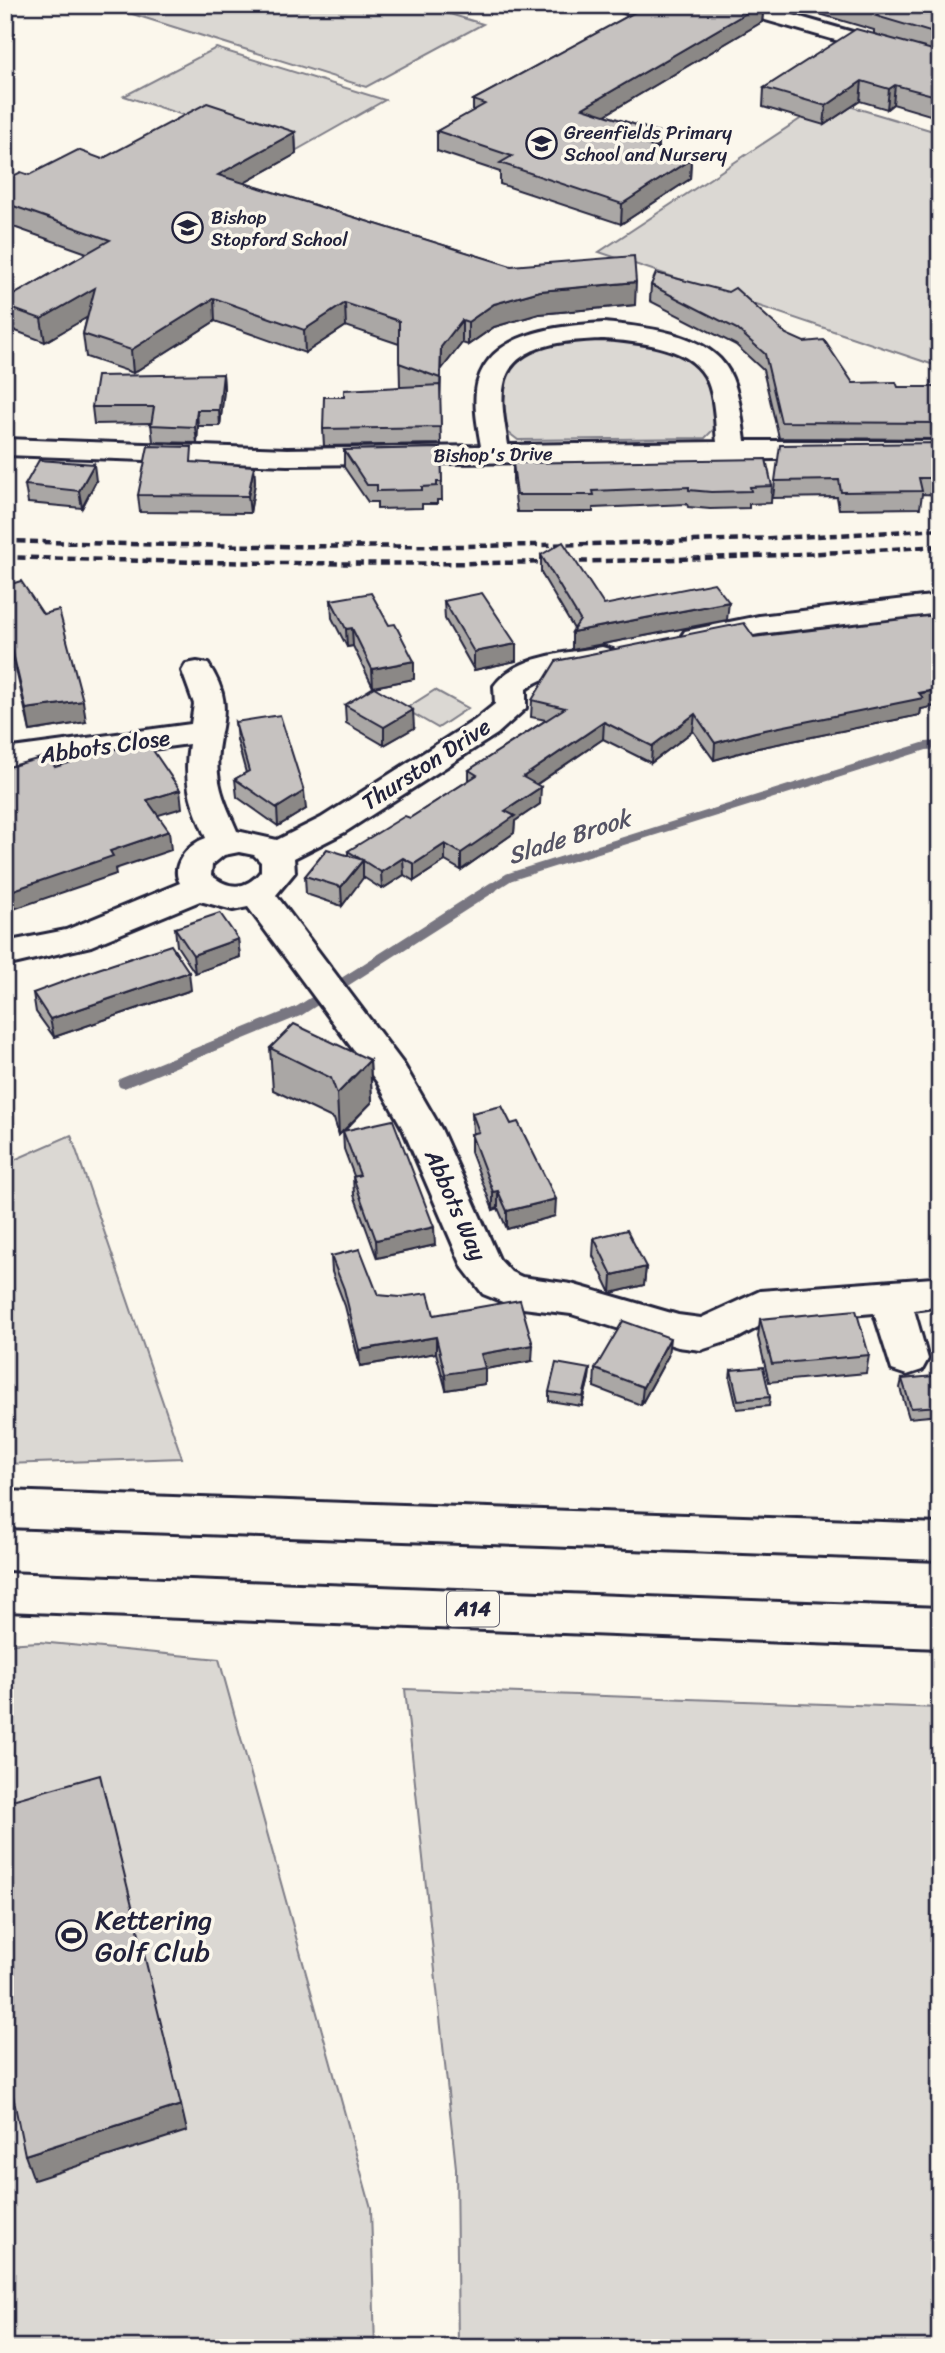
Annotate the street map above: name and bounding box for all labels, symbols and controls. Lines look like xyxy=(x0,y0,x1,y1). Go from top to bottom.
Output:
place label: Greenfields Primary School and Nursery xyxy=(564,116,732,171)
school or university icon: Greenfields Primary School and Nursery xyxy=(524,126,558,160)
place label: Bishop Stopford School xyxy=(211,201,348,256)
school or university icon: Bishop Stopford School xyxy=(171,211,205,245)
street label: Bishop's Drive xyxy=(433,437,553,472)
street label: Thurston Drive xyxy=(353,707,500,822)
street label: Abbots Close xyxy=(37,717,173,776)
water label: Slade Brook xyxy=(502,796,639,877)
street label: Abbots Way xyxy=(412,1142,498,1268)
road number: A14 xyxy=(447,1592,499,1626)
place label: Kettering Golf Club xyxy=(95,1895,212,1976)
sports icon: Kettering Golf Club xyxy=(55,1918,89,1952)

